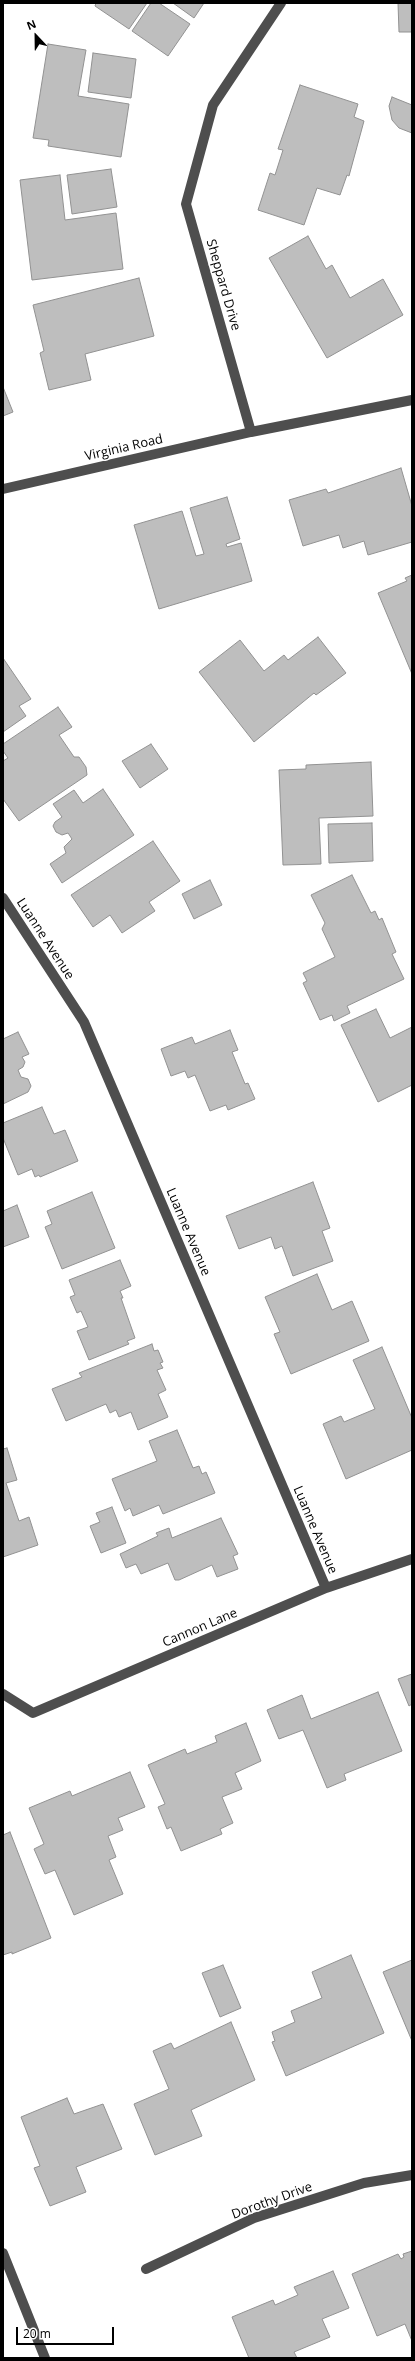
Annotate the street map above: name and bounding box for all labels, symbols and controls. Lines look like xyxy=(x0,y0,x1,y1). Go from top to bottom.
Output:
north arrow xyxy=(16,16,56,56)
text: N xyxy=(24,16,38,33)
street label: Sheppard Drive xyxy=(203,238,243,332)
street label: Virginia Road xyxy=(83,431,165,465)
street label: Luanne Avenue xyxy=(13,895,77,983)
street label: Luanne Avenue xyxy=(162,1186,214,1278)
street label: Luanne Avenue xyxy=(289,1484,341,1576)
street label: Cannon Lane xyxy=(160,1605,240,1651)
street label: Dorothy Drive xyxy=(230,2179,314,2223)
scale bar xyxy=(18,2319,116,2345)
text: 20 m xyxy=(23,2325,51,2342)

